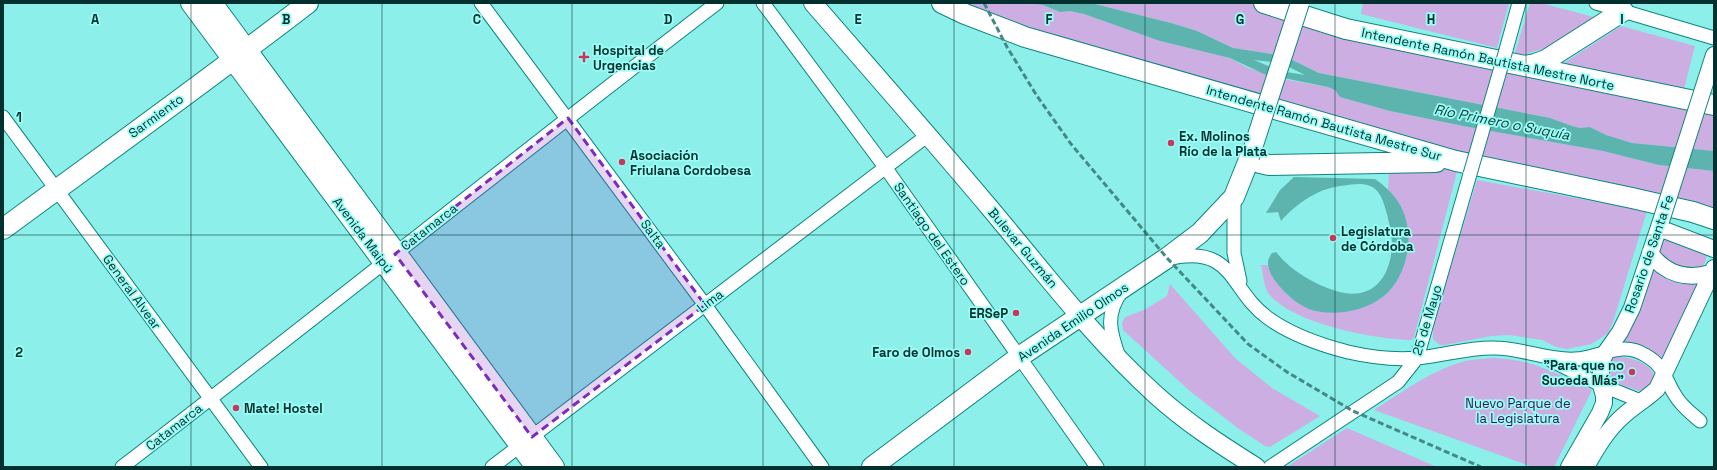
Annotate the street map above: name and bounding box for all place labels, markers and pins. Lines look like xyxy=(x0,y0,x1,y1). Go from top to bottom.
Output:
place label: Hospital de Urgencias xyxy=(593,42,664,74)
marker: Hospital de Urgencias xyxy=(578,51,590,63)
place label: Ex. Molinos Río de la Plata xyxy=(1179,128,1268,160)
marker: Ex. Molinos Río de la Plata xyxy=(1166,138,1176,148)
place label: Asociación Friulana Cordobesa xyxy=(630,147,751,179)
marker: Asociación Friulana Cordobesa xyxy=(617,157,627,167)
place label: Legislatura de Córdoba xyxy=(1341,223,1414,255)
marker: Legislatura de Córdoba xyxy=(1328,233,1338,243)
place label: ERSeP xyxy=(969,305,1008,322)
marker: ERSeP xyxy=(1011,308,1021,318)
place label: Faro de Olmos xyxy=(872,344,960,361)
marker: Faro de Olmos xyxy=(963,347,973,357)
place label: "Para que no Suceda Más" xyxy=(1542,357,1624,389)
marker: "Para que no Suceda Más" xyxy=(1627,367,1637,377)
place label: Mate! Hostel xyxy=(244,400,323,417)
marker: Mate! Hostel xyxy=(231,403,241,413)

